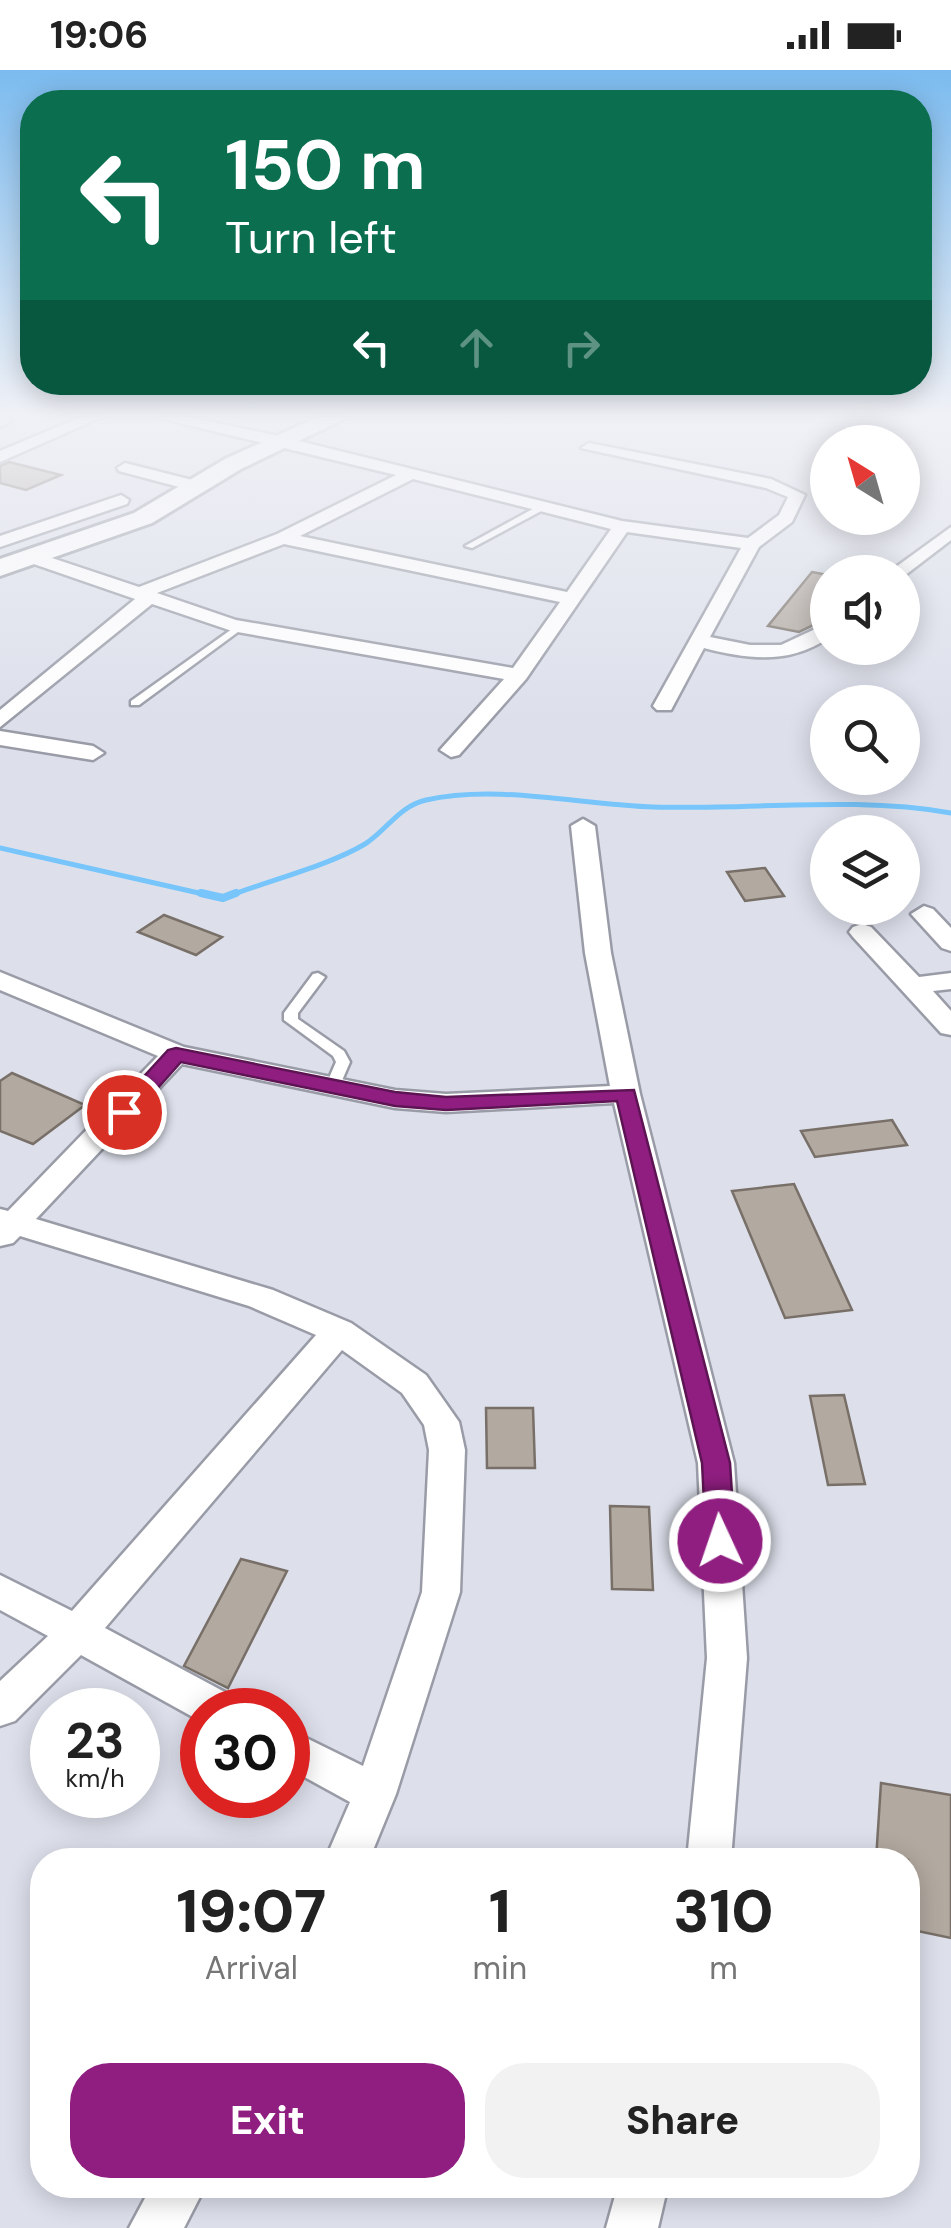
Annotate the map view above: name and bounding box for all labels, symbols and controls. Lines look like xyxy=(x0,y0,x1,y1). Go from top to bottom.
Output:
text: 19:06 xyxy=(50,10,148,60)
text: 150 m xyxy=(225,120,426,211)
icon: left xyxy=(60,130,190,260)
text: Turn left xyxy=(225,208,397,267)
icon: left xyxy=(344,320,399,375)
icon: ahead xyxy=(449,320,504,375)
icon: right xyxy=(554,320,609,375)
north arrow xyxy=(810,425,920,535)
map controls xyxy=(810,425,920,925)
button: sound xyxy=(810,555,920,665)
button: search xyxy=(810,685,920,795)
button: layers xyxy=(810,815,920,925)
pin xyxy=(82,1070,167,1155)
icon: arrive xyxy=(97,1085,152,1140)
position arrow xyxy=(668,1489,772,1593)
speed limit sign: 30 xyxy=(180,1688,310,1818)
text: 23 xyxy=(66,1708,125,1774)
text: km/h xyxy=(65,1762,125,1795)
text: 19:07 xyxy=(176,1872,326,1951)
text: 1 xyxy=(489,1872,511,1951)
text: 310 xyxy=(673,1872,774,1951)
text: Arrival xyxy=(205,1947,298,1989)
text: min xyxy=(473,1947,527,1989)
text: m xyxy=(709,1947,738,1989)
button: Exit xyxy=(70,2063,465,2178)
button: Share xyxy=(485,2063,880,2178)

